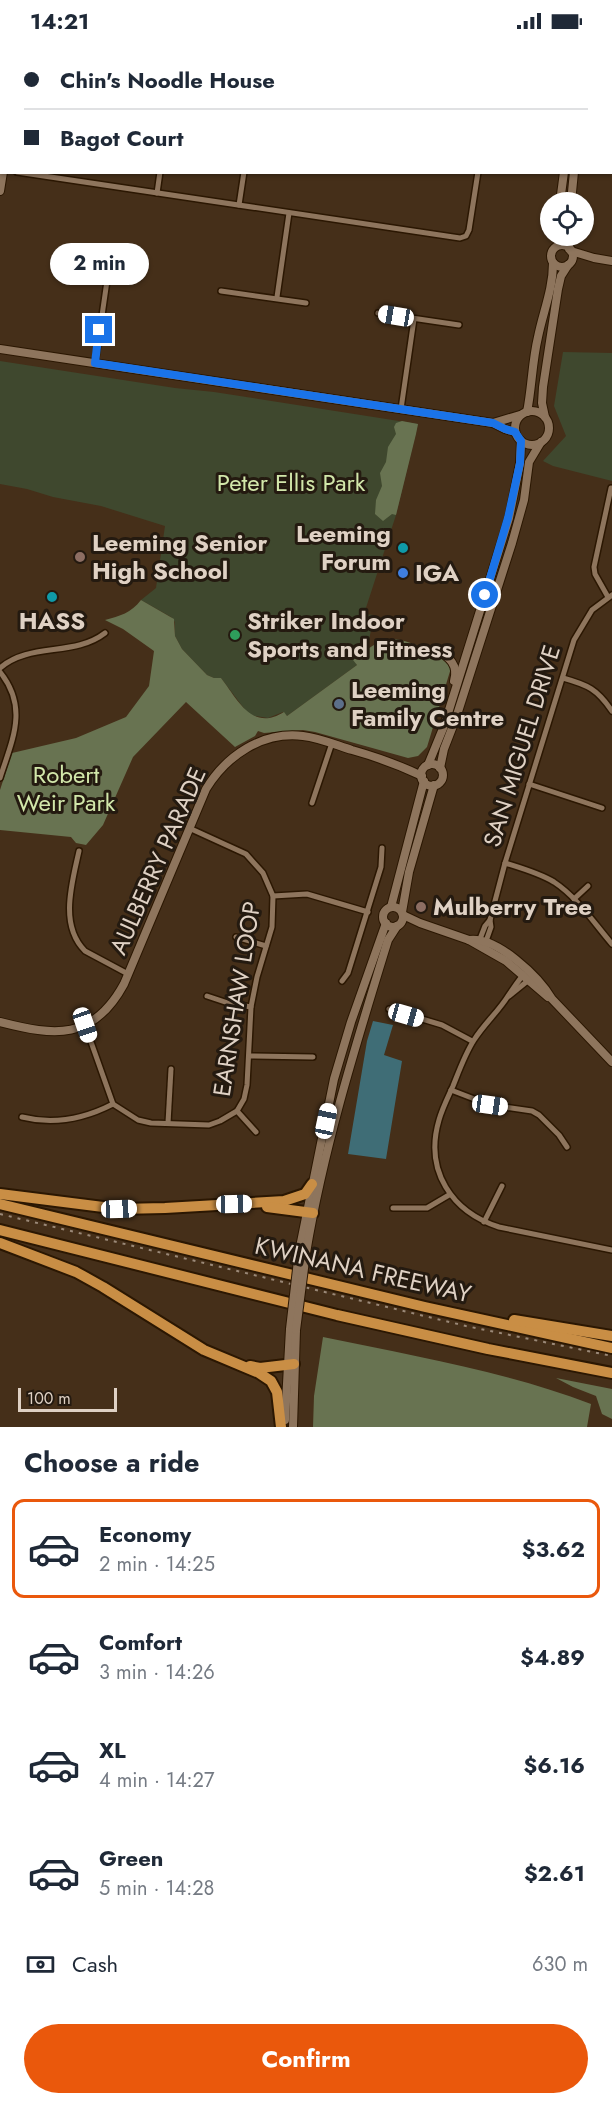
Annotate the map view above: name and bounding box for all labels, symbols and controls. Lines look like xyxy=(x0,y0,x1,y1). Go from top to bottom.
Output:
text: 14:21 xyxy=(30,5,89,37)
text: Chin's Noodle House xyxy=(60,64,275,96)
text: Bagot Court xyxy=(60,122,184,154)
map controls xyxy=(540,192,594,246)
button: locate xyxy=(540,192,594,246)
callout: 2 min xyxy=(50,243,148,285)
text: 2 min xyxy=(73,249,126,278)
car xyxy=(377,304,415,328)
route end xyxy=(85,316,112,343)
park label: Peter Ellis Park xyxy=(217,465,366,500)
place label: Leeming Forum xyxy=(296,516,391,579)
place label: Leeming Senior High School xyxy=(92,525,267,588)
marker: Leeming Forum xyxy=(396,541,410,555)
marker: Leeming Senior High School xyxy=(73,550,87,564)
place label: IGA xyxy=(415,555,459,590)
marker: IGA xyxy=(396,566,410,580)
route start xyxy=(471,581,498,608)
marker: HASS xyxy=(45,590,59,604)
place label: HASS xyxy=(19,603,85,638)
place label: Striker Indoor Sports and Fitness xyxy=(247,603,452,666)
marker: Striker Indoor Sports and Fitness xyxy=(228,628,242,642)
street label: SAN MIGUEL DRIVE xyxy=(474,641,569,851)
place label: Leeming Family Centre xyxy=(351,672,504,735)
marker: Leeming Family Centre xyxy=(332,697,346,711)
park label: Robert Weir Park xyxy=(17,757,116,820)
street label: AULBERRY PARADE xyxy=(100,761,215,960)
place label: Mulberry Tree xyxy=(433,889,592,924)
street label: EARNSHAW LOOP xyxy=(204,899,269,1099)
marker: Mulberry Tree xyxy=(414,900,428,914)
car xyxy=(386,1001,426,1029)
car xyxy=(71,1005,99,1045)
car xyxy=(471,1094,509,1116)
car xyxy=(313,1102,339,1140)
car xyxy=(216,1195,252,1213)
car xyxy=(101,1199,137,1219)
street label: KWINANA FREEWAY xyxy=(252,1228,475,1312)
scale bar xyxy=(18,1385,117,1412)
text: 100 m xyxy=(27,1387,71,1410)
text: Choose a ride xyxy=(24,1443,199,1482)
text: Economy xyxy=(99,1518,191,1550)
icon: car xyxy=(27,1522,81,1576)
text: $3.62 xyxy=(522,1533,585,1565)
text: 2 min · 14:25 xyxy=(99,1550,215,1579)
text: Comfort xyxy=(99,1626,182,1658)
icon: car xyxy=(27,1630,81,1684)
text: $4.89 xyxy=(520,1641,585,1673)
text: 3 min · 14:26 xyxy=(99,1658,215,1687)
text: XL xyxy=(99,1734,126,1766)
icon: car xyxy=(27,1738,81,1792)
text: $6.16 xyxy=(524,1749,585,1781)
text: 4 min · 14:27 xyxy=(99,1766,215,1795)
text: Green xyxy=(99,1842,163,1874)
icon: car xyxy=(27,1846,81,1900)
text: $2.61 xyxy=(524,1857,585,1889)
text: 5 min · 14:28 xyxy=(99,1874,215,1903)
icon: cash xyxy=(24,1948,57,1981)
text: Cash xyxy=(72,1948,118,1980)
text: 630 m xyxy=(532,1950,588,1979)
button: Confirm xyxy=(24,2024,588,2093)

